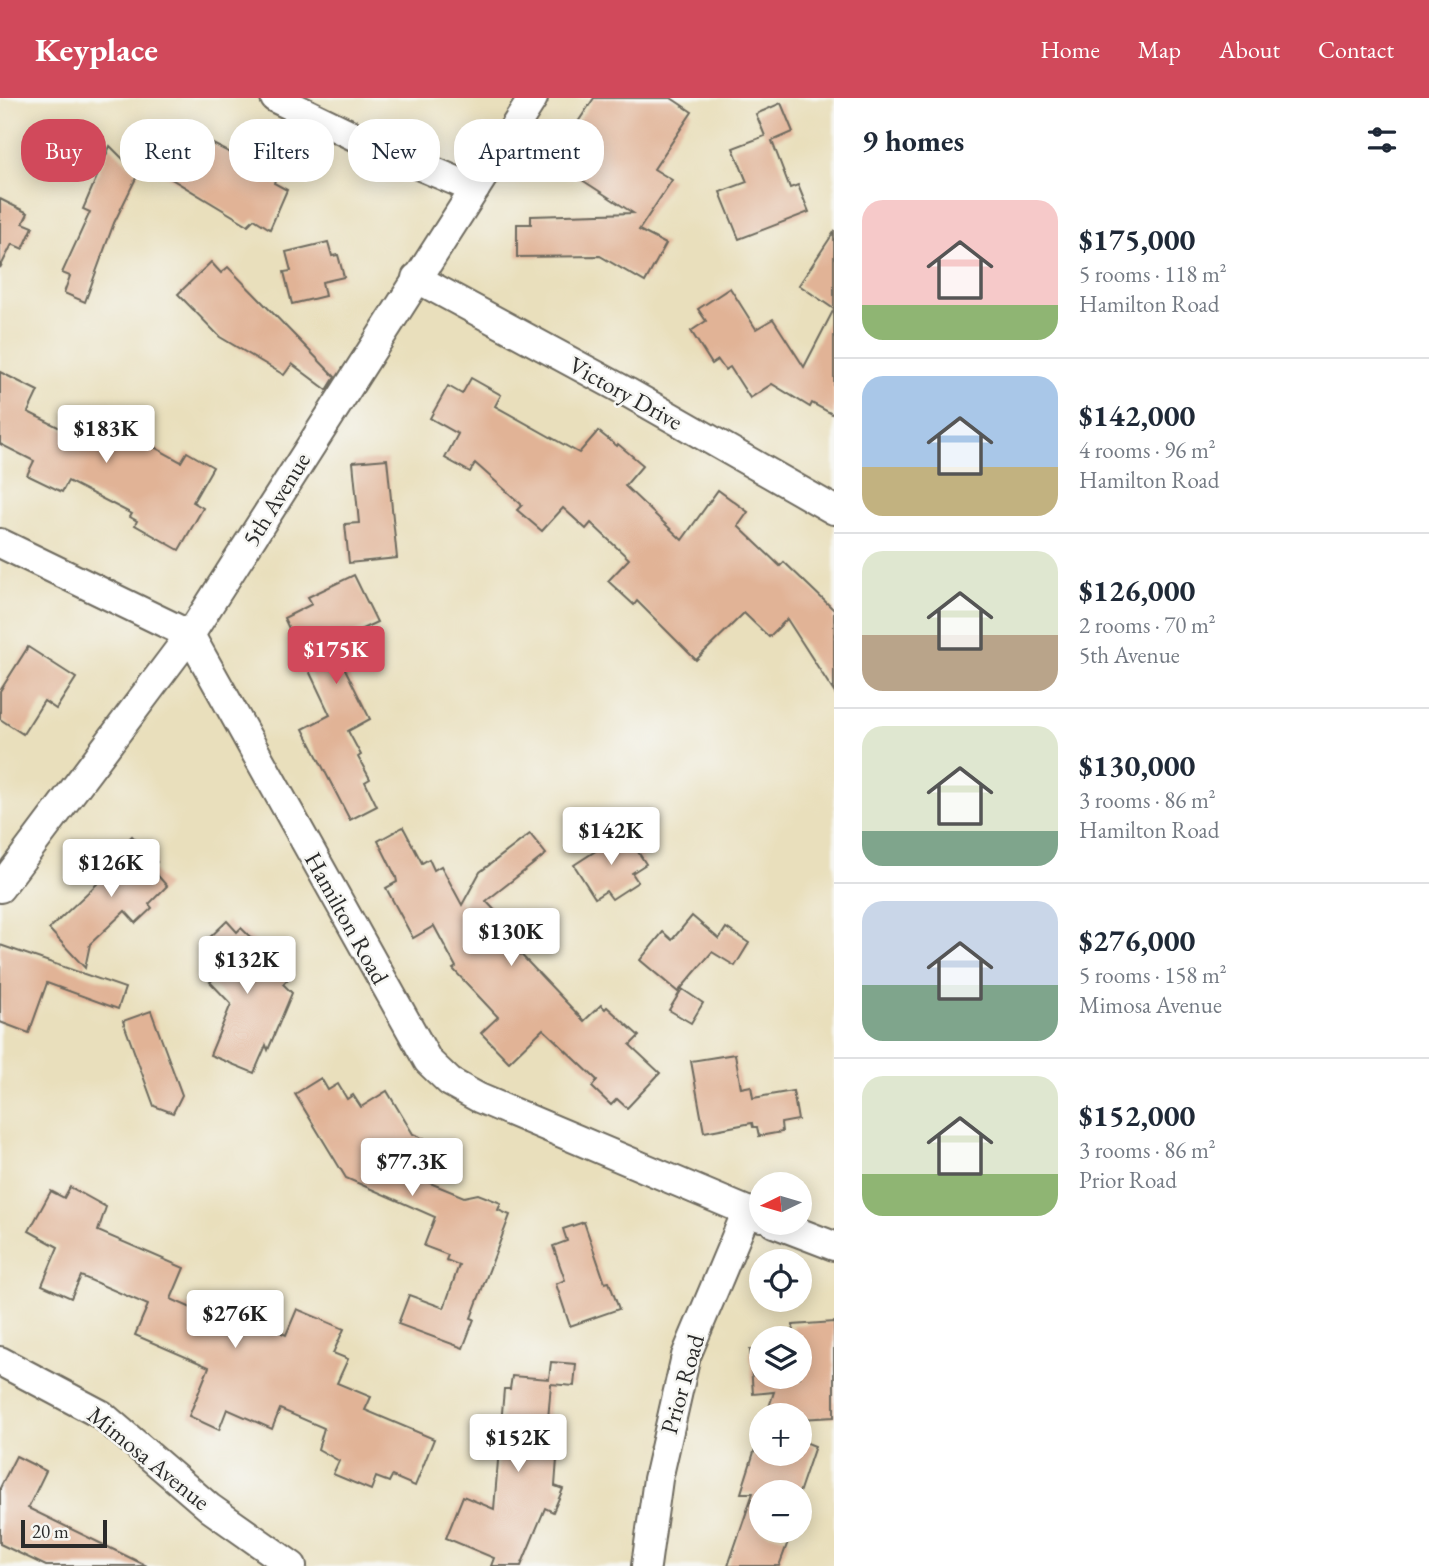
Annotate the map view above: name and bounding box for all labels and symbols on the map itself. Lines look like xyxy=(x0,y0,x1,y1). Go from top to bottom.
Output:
street label: Victory Drive xyxy=(564,349,688,437)
pin: $183K xyxy=(57,406,155,465)
street label: 5th Avenue xyxy=(235,446,317,552)
pin: $175K xyxy=(287,626,385,686)
pin: $142K xyxy=(562,808,660,867)
pin: $126K xyxy=(62,840,160,899)
street label: Hamilton Road xyxy=(298,846,396,990)
pin: $130K xyxy=(462,908,560,968)
pin: $132K xyxy=(198,936,296,996)
pin: $77.3K xyxy=(355,1138,469,1198)
north arrow xyxy=(749,1172,812,1236)
pin: $276K xyxy=(186,1290,284,1350)
street label: Prior Road xyxy=(653,1330,711,1437)
street label: Mimosa Avenue xyxy=(81,1399,217,1517)
pin: $152K xyxy=(469,1414,567,1474)
scale bar xyxy=(21,1517,107,1549)

